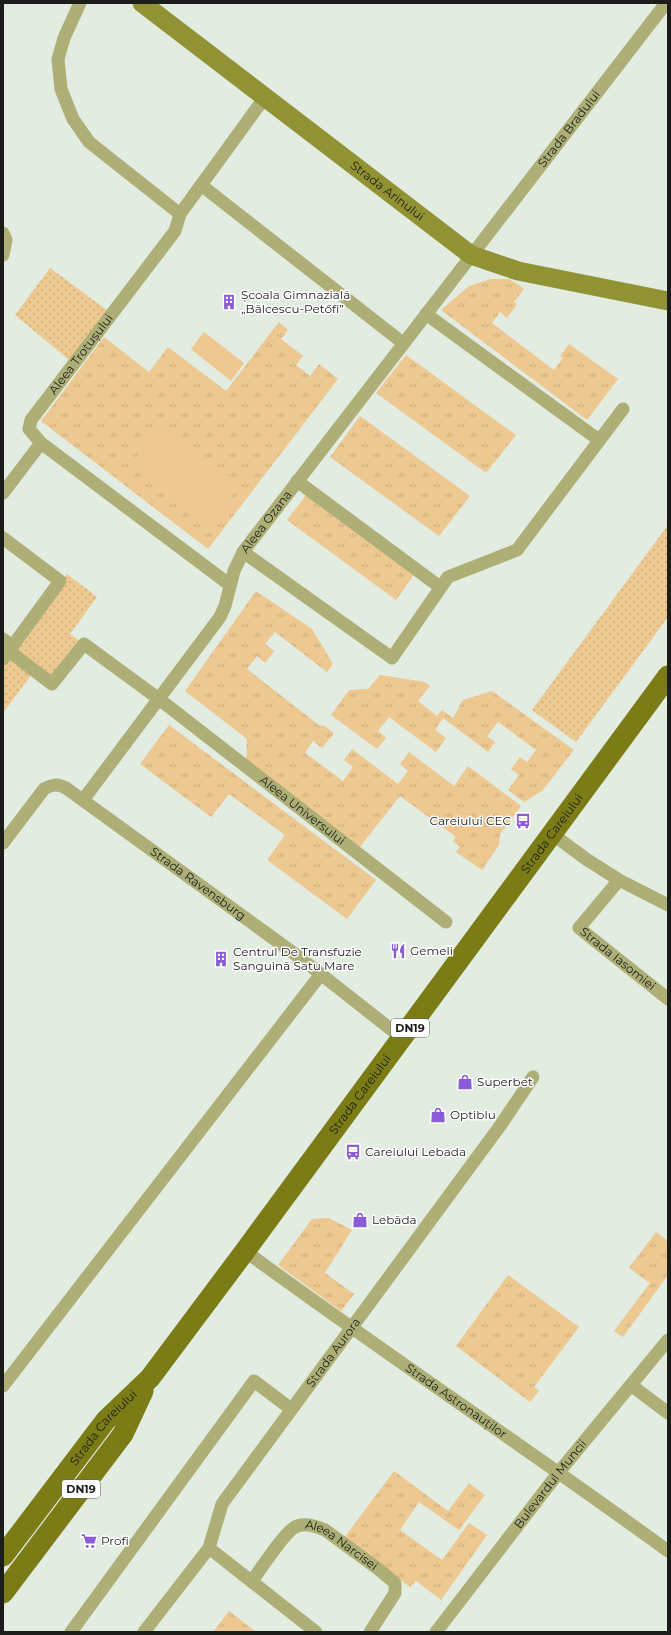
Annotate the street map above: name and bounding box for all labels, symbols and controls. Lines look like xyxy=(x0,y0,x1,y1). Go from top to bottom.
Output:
street label: Strada Bradului xyxy=(534,87,603,170)
street label: Strada Arinului xyxy=(348,157,428,224)
place label: Școala Gimnazială „Bălcescu-Petőfi” xyxy=(241,287,350,316)
building icon: Școala Gimnazială „Bălcescu-Petőfi” xyxy=(220,293,238,311)
street label: Aleea Trotușului xyxy=(45,311,116,397)
street label: Aleea Ozana xyxy=(237,487,295,556)
street label: Aleea Universului xyxy=(257,772,348,848)
street label: Strada Careiului xyxy=(517,791,586,876)
bus stop icon: Careiului CEC xyxy=(514,812,532,830)
place label: Careiului CEC xyxy=(430,813,511,828)
street label: Strada Ravensburg xyxy=(148,844,249,923)
street label: Strada Iasomiei xyxy=(577,924,659,993)
restaurant icon: Gemeli xyxy=(389,942,407,960)
place label: Gemeli xyxy=(410,943,453,958)
place label: Centrul De Transfuzie Sanguină Satu Mare xyxy=(233,944,362,973)
building icon: Centrul De Transfuzie Sanguină Satu Mare xyxy=(212,950,230,968)
road number: DN19 xyxy=(391,1019,429,1037)
street label: Strada Careiului xyxy=(325,1052,394,1137)
shop icon: Superbet xyxy=(456,1073,474,1091)
place label: Superbet xyxy=(477,1074,533,1089)
shop icon: Optiblu xyxy=(429,1106,447,1124)
place label: Optiblu xyxy=(450,1107,496,1122)
bus stop icon: Careiului Lebada xyxy=(344,1143,362,1161)
place label: Careiului Lebada xyxy=(365,1144,466,1159)
shop icon: Lebăda xyxy=(351,1211,369,1229)
place label: Lebăda xyxy=(372,1212,417,1227)
street label: Strada Aurora xyxy=(303,1315,363,1390)
street label: Strada Astronauților xyxy=(403,1360,510,1441)
street label: Strada Careiului xyxy=(66,1387,140,1468)
street label: Bulevardul Muncii xyxy=(510,1436,590,1531)
road number: DN19 xyxy=(62,1480,100,1498)
street label: Aleea Narcisei xyxy=(304,1516,381,1573)
supermarket icon: Profi xyxy=(80,1532,98,1550)
place label: Profi xyxy=(101,1533,129,1548)

